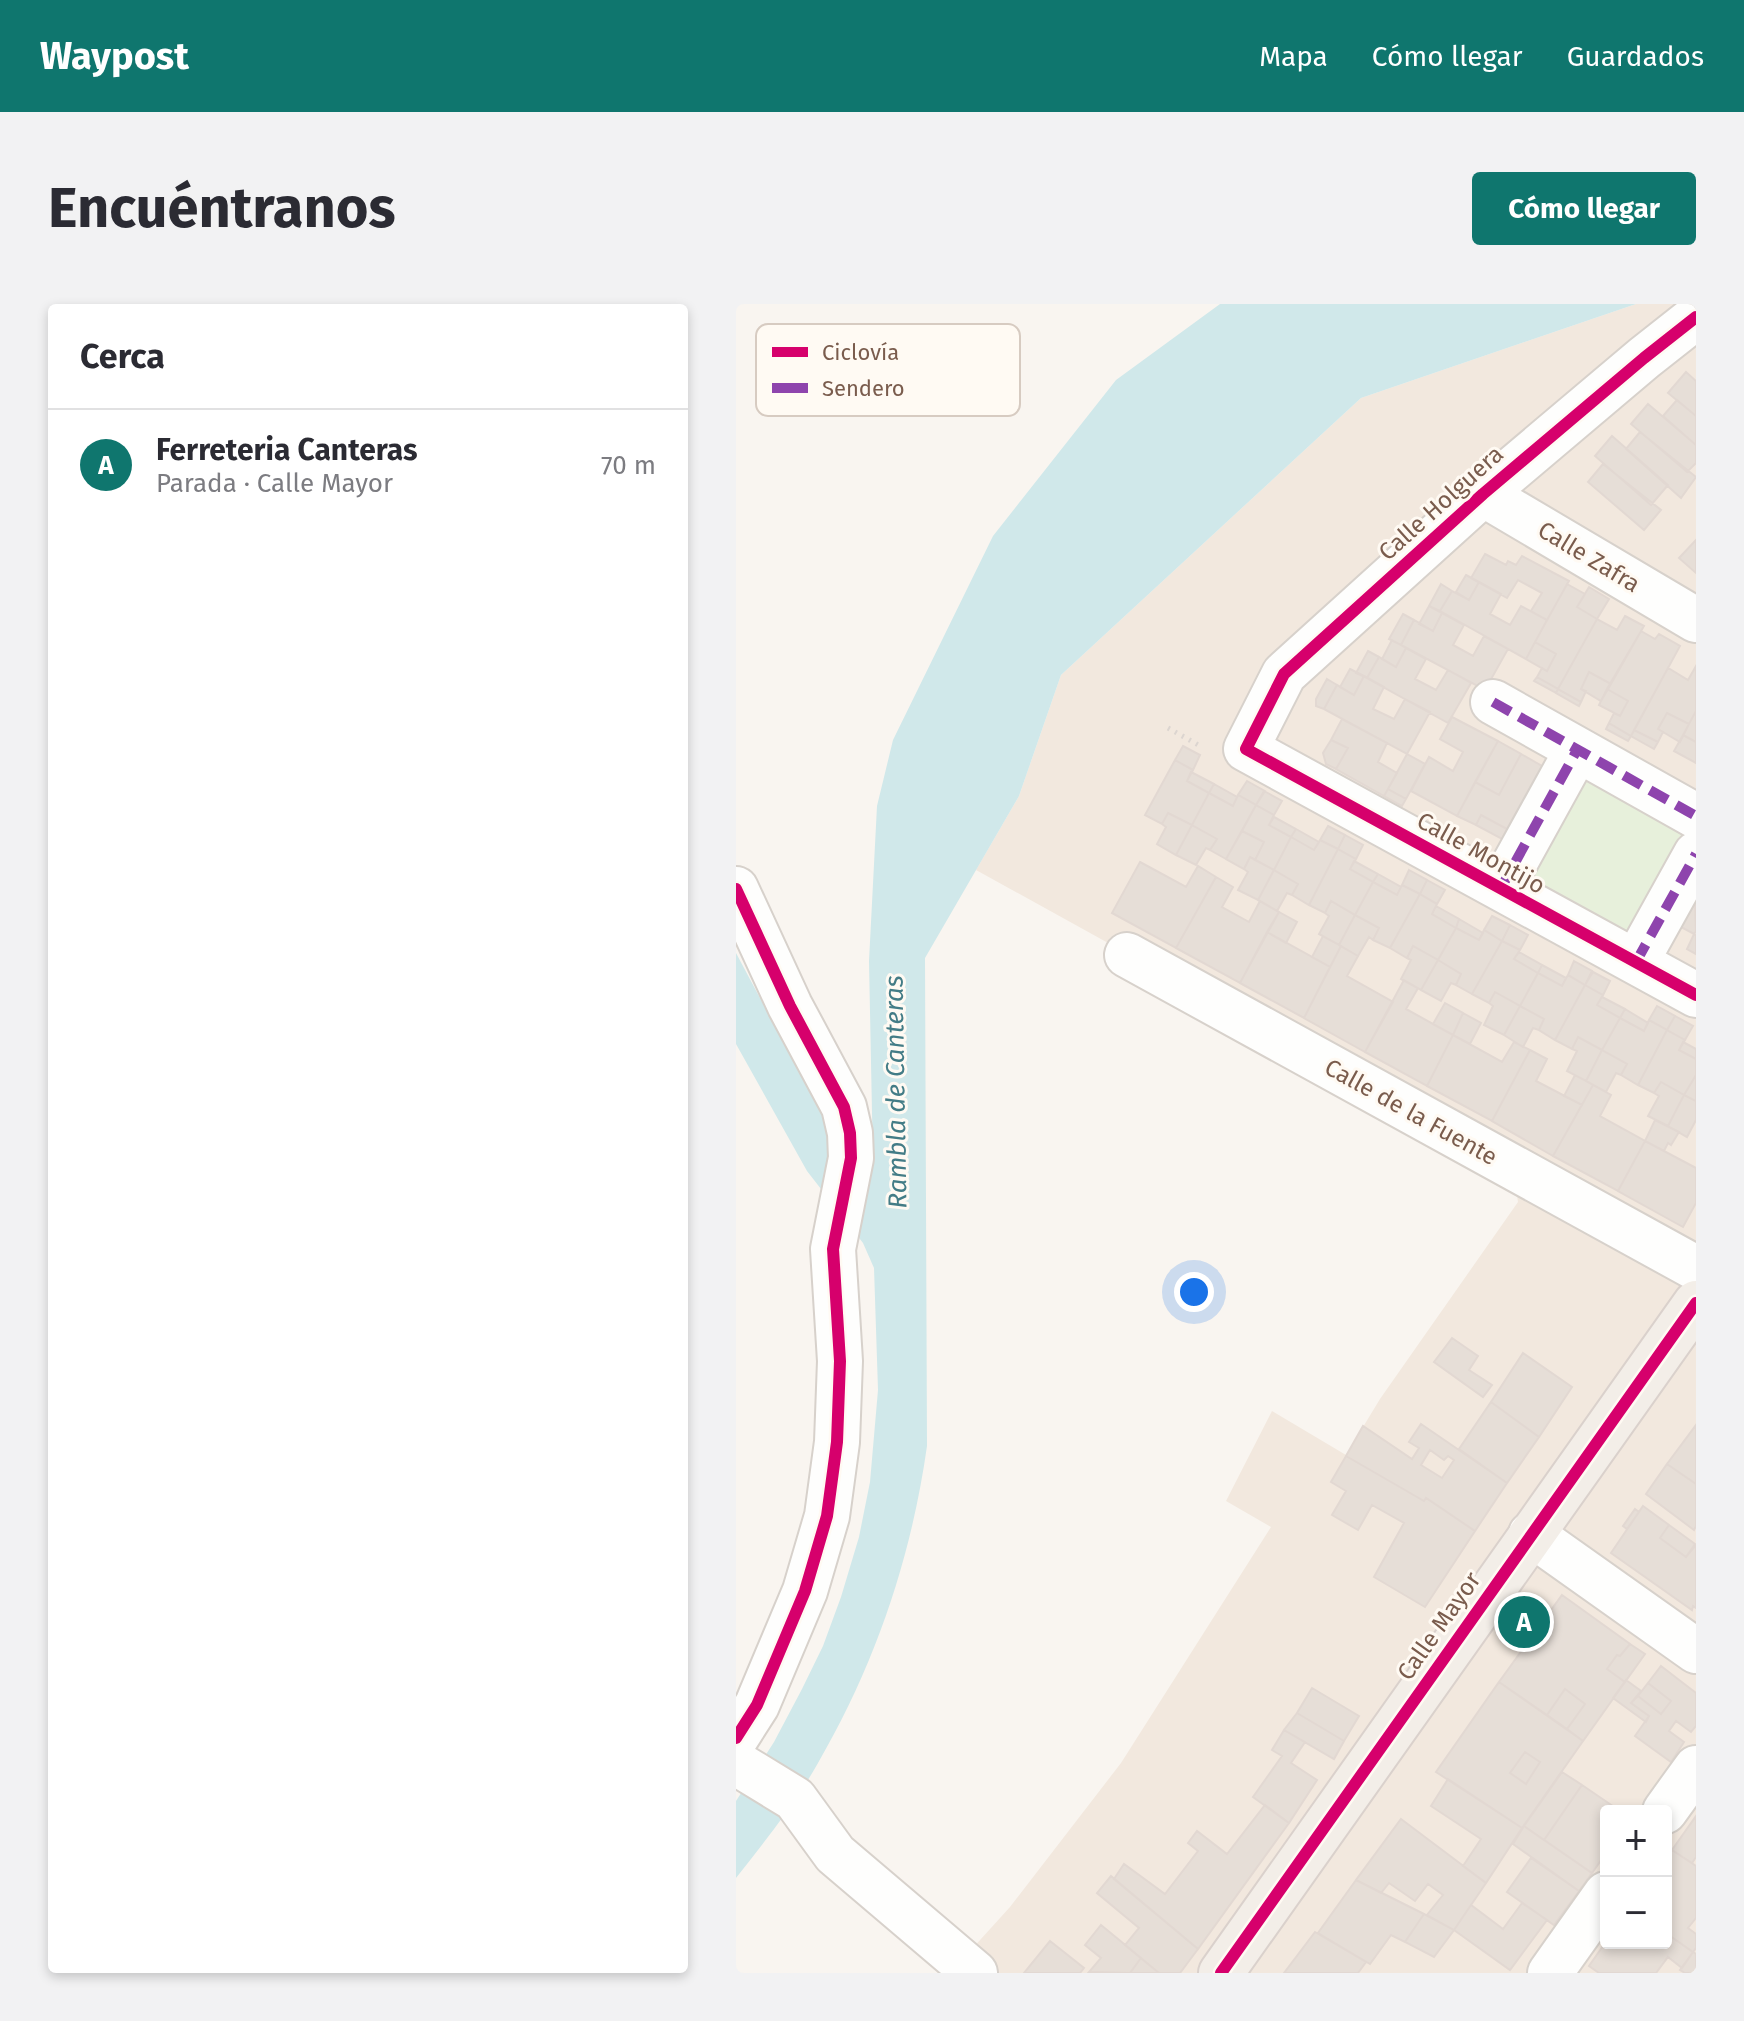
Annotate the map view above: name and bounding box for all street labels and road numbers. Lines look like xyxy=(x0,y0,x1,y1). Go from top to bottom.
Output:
street label: Calle Holguera xyxy=(1373,440,1509,566)
street label: Calle Zafra xyxy=(1533,516,1645,598)
street label: Calle Montijo xyxy=(1412,806,1550,900)
street label: Calle de la Fuente xyxy=(1320,1053,1502,1171)
street label: Calle Mayor xyxy=(1391,1566,1487,1686)

